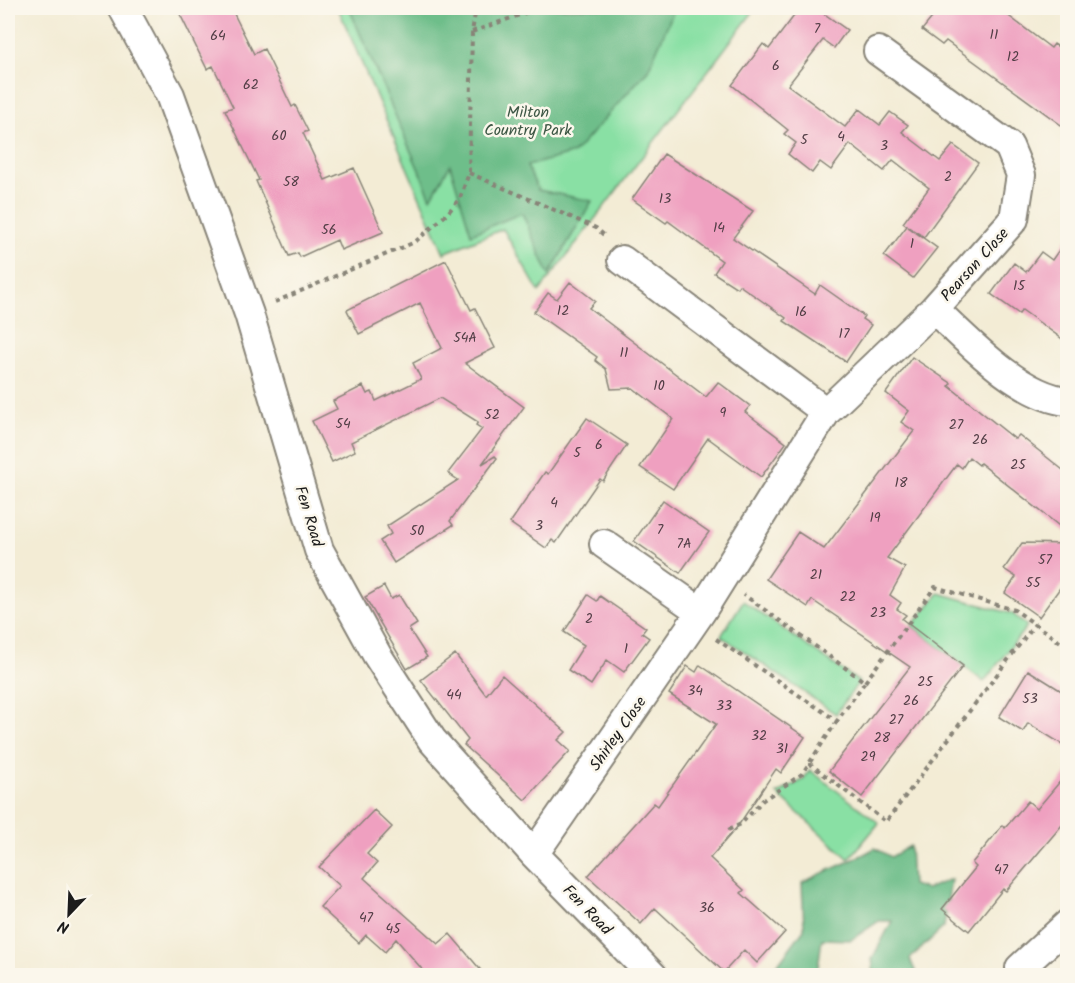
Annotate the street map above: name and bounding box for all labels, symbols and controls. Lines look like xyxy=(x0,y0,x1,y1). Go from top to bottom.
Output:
house number: 7 xyxy=(814,18,821,40)
house number: 11 xyxy=(990,24,998,46)
house number: 64 xyxy=(210,25,226,47)
house number: 12 xyxy=(1007,46,1019,68)
house number: 6 xyxy=(772,55,780,77)
house number: 62 xyxy=(243,74,259,96)
park label: Milton Country Park xyxy=(484,100,572,143)
house number: 60 xyxy=(272,125,286,147)
house number: 4 xyxy=(837,126,845,148)
house number: 5 xyxy=(800,129,809,151)
house number: 3 xyxy=(880,135,888,157)
house number: 2 xyxy=(944,166,952,188)
house number: 58 xyxy=(283,171,300,193)
house number: 13 xyxy=(659,188,671,210)
house number: 14 xyxy=(713,217,725,239)
house number: 56 xyxy=(321,219,337,241)
street label: Pearson Close xyxy=(935,222,1015,308)
house number: 1 xyxy=(910,233,914,255)
house number: 15 xyxy=(1013,275,1026,297)
house number: 12 xyxy=(557,300,569,322)
house number: 16 xyxy=(795,301,807,323)
house number: 17 xyxy=(839,323,850,345)
house number: 54A xyxy=(453,327,477,349)
house number: 11 xyxy=(620,342,628,364)
house number: 10 xyxy=(653,375,665,397)
house number: 9 xyxy=(720,402,727,424)
house number: 52 xyxy=(484,404,500,426)
house number: 54 xyxy=(335,413,351,435)
house number: 27 xyxy=(949,414,964,436)
house number: 26 xyxy=(972,429,988,451)
house number: 6 xyxy=(595,434,603,456)
house number: 5 xyxy=(573,442,582,464)
house number: 25 xyxy=(1010,454,1027,476)
house number: 18 xyxy=(895,472,908,494)
street label: Fen Road xyxy=(287,483,330,551)
house number: 4 xyxy=(550,492,558,514)
house number: 19 xyxy=(869,507,881,529)
house number: 3 xyxy=(535,515,543,537)
house number: 7 xyxy=(657,519,664,541)
house number: 50 xyxy=(410,520,424,542)
house number: 7A xyxy=(677,533,691,555)
house number: 57 xyxy=(1038,549,1053,571)
house number: 21 xyxy=(810,564,822,586)
house number: 55 xyxy=(1025,572,1042,594)
house number: 22 xyxy=(840,586,856,608)
house number: 23 xyxy=(870,602,886,624)
house number: 2 xyxy=(585,608,593,630)
house number: 1 xyxy=(624,638,628,660)
house number: 25 xyxy=(917,671,934,693)
house number: 34 xyxy=(687,680,703,702)
house number: 44 xyxy=(446,684,462,706)
house number: 53 xyxy=(1022,688,1038,710)
house number: 26 xyxy=(903,690,919,712)
street label: Shirley Close xyxy=(583,691,653,776)
house number: 33 xyxy=(716,695,732,717)
house number: 27 xyxy=(889,709,904,731)
house number: 32 xyxy=(751,725,767,747)
house number: 28 xyxy=(874,727,891,749)
house number: 31 xyxy=(776,738,788,760)
house number: 29 xyxy=(861,746,876,768)
house number: 47 xyxy=(994,859,1009,881)
street label: Fen Road xyxy=(556,879,618,942)
north arrow xyxy=(39,884,99,944)
house number: 36 xyxy=(699,897,715,919)
house number: 47 xyxy=(359,907,374,929)
text: N xyxy=(54,913,73,940)
house number: 45 xyxy=(385,918,402,940)

